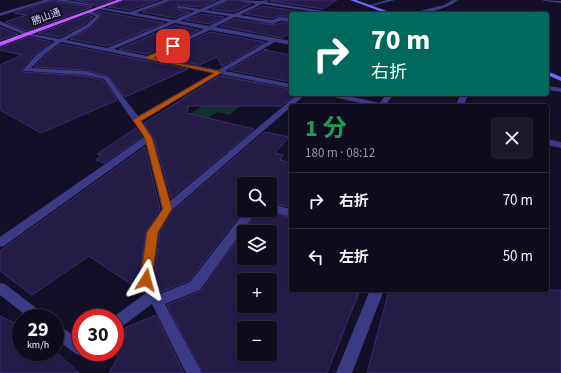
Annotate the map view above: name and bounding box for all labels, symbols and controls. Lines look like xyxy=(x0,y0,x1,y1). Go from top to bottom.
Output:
street label: 勝山通 xyxy=(30,5,62,29)
text: 70 m xyxy=(371,20,430,60)
icon: right xyxy=(305,28,357,80)
pin xyxy=(156,29,190,63)
icon: arrive xyxy=(162,35,184,57)
text: 右折 xyxy=(371,60,407,85)
text: 1 分 xyxy=(305,111,346,146)
button: close xyxy=(491,117,533,159)
text: 180 m · 08:12 xyxy=(305,144,375,162)
map controls xyxy=(237,177,277,361)
button: search xyxy=(237,177,277,217)
icon: right xyxy=(305,190,327,212)
text: 70 m xyxy=(503,190,533,211)
text: 右折 xyxy=(339,191,369,212)
button: layers xyxy=(237,225,277,265)
icon: left xyxy=(305,246,327,268)
text: 50 m xyxy=(503,246,533,267)
text: 左折 xyxy=(339,247,369,268)
position arrow xyxy=(125,259,167,301)
button: + xyxy=(237,273,277,313)
speed limit sign: 30 xyxy=(72,309,124,361)
text: 29 xyxy=(27,316,49,344)
button: − xyxy=(237,321,277,361)
text: km/h xyxy=(27,338,49,352)

